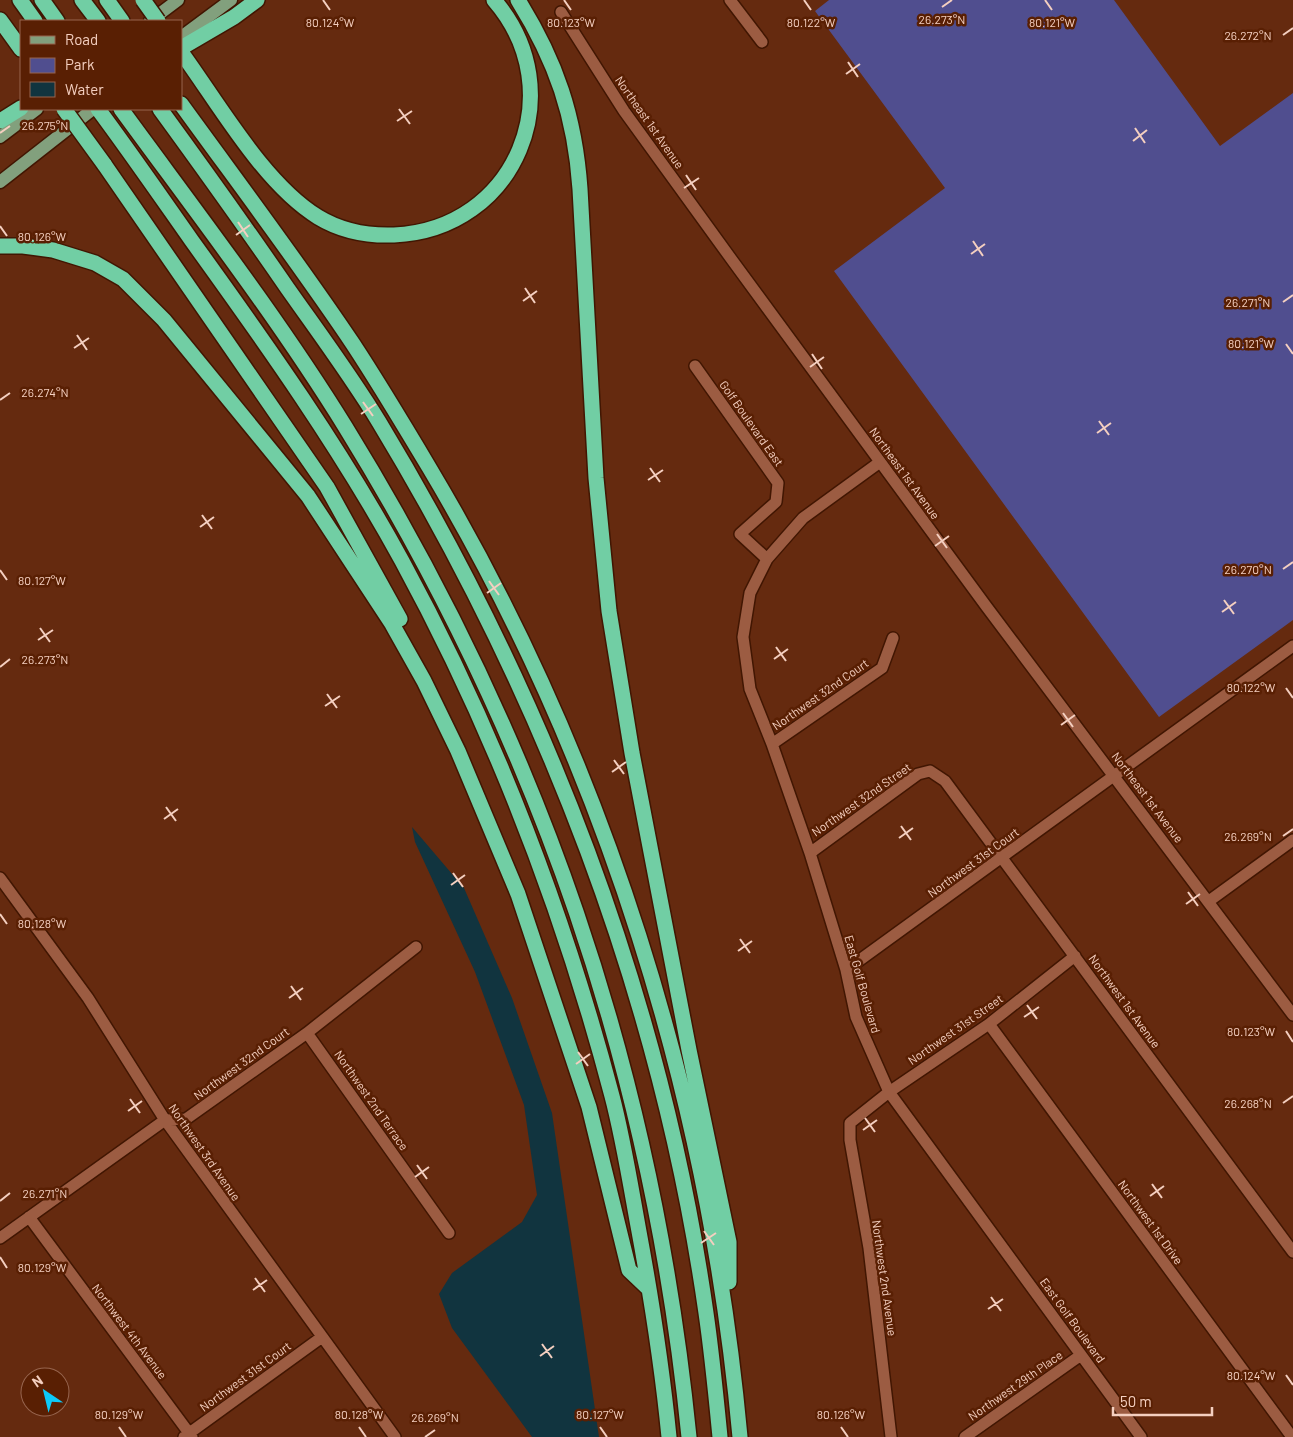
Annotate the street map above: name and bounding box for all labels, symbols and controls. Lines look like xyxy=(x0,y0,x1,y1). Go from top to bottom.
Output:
text: 26.273°N xyxy=(919,12,965,26)
text: 80.124°W xyxy=(306,15,355,29)
text: 80.123°W xyxy=(547,15,596,29)
text: 80.122°W xyxy=(787,15,836,29)
text: 80.121°W xyxy=(1029,15,1076,29)
legend xyxy=(20,20,182,110)
text: 26.272°N xyxy=(1224,28,1272,42)
text: Road xyxy=(65,30,98,48)
text: Park xyxy=(65,55,95,73)
street label: Northeast 1st Avenue xyxy=(613,73,687,171)
text: Water xyxy=(65,80,104,98)
text: 26.275°N xyxy=(22,118,68,132)
text: 80.126°W xyxy=(18,229,67,243)
text: 26.271°N xyxy=(1226,295,1270,309)
text: 80.121°W xyxy=(1228,336,1275,350)
street label: Golf Boulevard East xyxy=(717,377,787,469)
text: 26.274°N xyxy=(21,385,69,399)
street label: Northeast 1st Avenue xyxy=(867,424,943,522)
text: 26.270°N xyxy=(1224,562,1272,576)
text: 80.127°W xyxy=(18,573,66,587)
text: 26.273°N xyxy=(22,652,68,666)
street label: Northwest 32nd Court xyxy=(769,655,871,733)
text: 80.122°W xyxy=(1227,680,1276,694)
street label: Northeast 1st Avenue xyxy=(1109,749,1187,845)
street label: Northwest 32nd Street xyxy=(809,759,913,839)
street label: Northwest 31st Court xyxy=(925,824,1021,900)
text: 26.269°N xyxy=(1224,829,1272,843)
text: 80.128°W xyxy=(18,916,67,930)
street label: East Golf Boulevard xyxy=(842,933,884,1035)
street label: Northwest 1st Avenue xyxy=(1086,952,1164,1050)
street label: Northwest 31st Street xyxy=(905,991,1005,1067)
street label: Northwest 32nd Court xyxy=(191,1024,291,1102)
text: 80.123°W xyxy=(1227,1024,1276,1038)
street label: Northwest 2nd Terrace xyxy=(332,1047,412,1153)
text: 26.268°N xyxy=(1224,1096,1272,1110)
street label: Northwest 3rd Avenue xyxy=(166,1101,244,1203)
street label: Northwest 1st Drive xyxy=(1116,1177,1186,1267)
text: 26.271°N xyxy=(23,1186,67,1200)
street label: Northwest 2nd Avenue xyxy=(870,1219,900,1337)
text: 80.129°W xyxy=(18,1260,67,1274)
street label: East Golf Boulevard xyxy=(1038,1275,1108,1365)
street label: Northwest 4th Avenue xyxy=(90,1281,170,1381)
street label: Northwest 31st Court xyxy=(197,1338,293,1414)
street label: Northwest 29th Place xyxy=(965,1347,1065,1423)
north arrow xyxy=(20,1367,70,1417)
text: 80.124°W xyxy=(1227,1368,1276,1382)
text: N xyxy=(29,1371,46,1391)
scale bar xyxy=(1113,1384,1212,1416)
text: 50 m xyxy=(1120,1392,1152,1410)
text: 80.129°W xyxy=(95,1407,144,1421)
text: 80.128°W xyxy=(335,1407,384,1421)
text: 80.127°W xyxy=(576,1407,624,1421)
text: 80.126°W xyxy=(817,1407,866,1421)
text: 26.269°N xyxy=(411,1410,459,1424)

